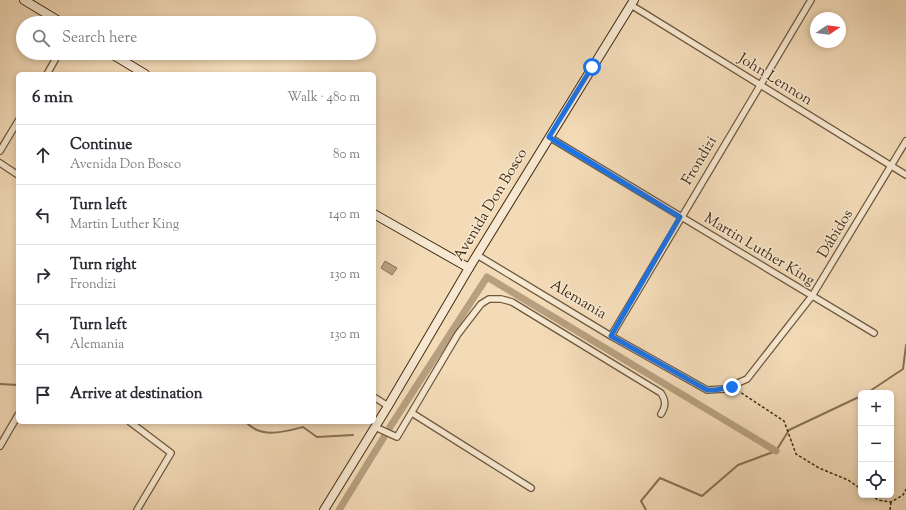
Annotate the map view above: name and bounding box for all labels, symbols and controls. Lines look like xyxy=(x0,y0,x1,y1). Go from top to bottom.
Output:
north arrow xyxy=(810,12,846,48)
search box xyxy=(16,16,376,60)
icon: search xyxy=(30,27,52,49)
text: Search here xyxy=(62,28,137,49)
street label: John Lennon xyxy=(733,48,816,111)
route start xyxy=(583,58,601,76)
text: 6 min xyxy=(32,86,73,110)
text: Walk · 480 m xyxy=(287,89,360,107)
street label: Frondizi xyxy=(677,133,723,189)
text: Continue xyxy=(70,135,132,156)
icon: ahead xyxy=(32,144,54,166)
street label: Avenida Don Bosco xyxy=(449,145,533,265)
text: 80 m xyxy=(333,146,360,164)
text: Avenida Don Bosco xyxy=(70,156,181,174)
text: Turn left xyxy=(70,195,127,216)
icon: left xyxy=(32,204,54,226)
text: 140 m xyxy=(329,206,360,224)
street label: Dábidos xyxy=(813,206,859,262)
street label: Martin Luther King xyxy=(700,209,818,291)
text: Martin Luther King xyxy=(70,216,179,234)
text: Turn right xyxy=(70,255,136,276)
icon: right xyxy=(32,264,54,286)
text: 130 m xyxy=(330,266,360,284)
street label: Alemania xyxy=(546,275,610,325)
text: Frondizi xyxy=(70,276,116,294)
text: Turn left xyxy=(70,315,127,336)
icon: left xyxy=(32,324,54,346)
text: 130 m xyxy=(330,326,360,344)
text: Alemania xyxy=(70,336,124,354)
route end xyxy=(723,378,741,396)
icon: arrive xyxy=(32,384,54,406)
text: Arrive at destination xyxy=(70,384,203,405)
map controls xyxy=(858,390,894,498)
button: + xyxy=(858,390,894,426)
button: − xyxy=(858,426,894,462)
button: locate xyxy=(858,462,894,498)

